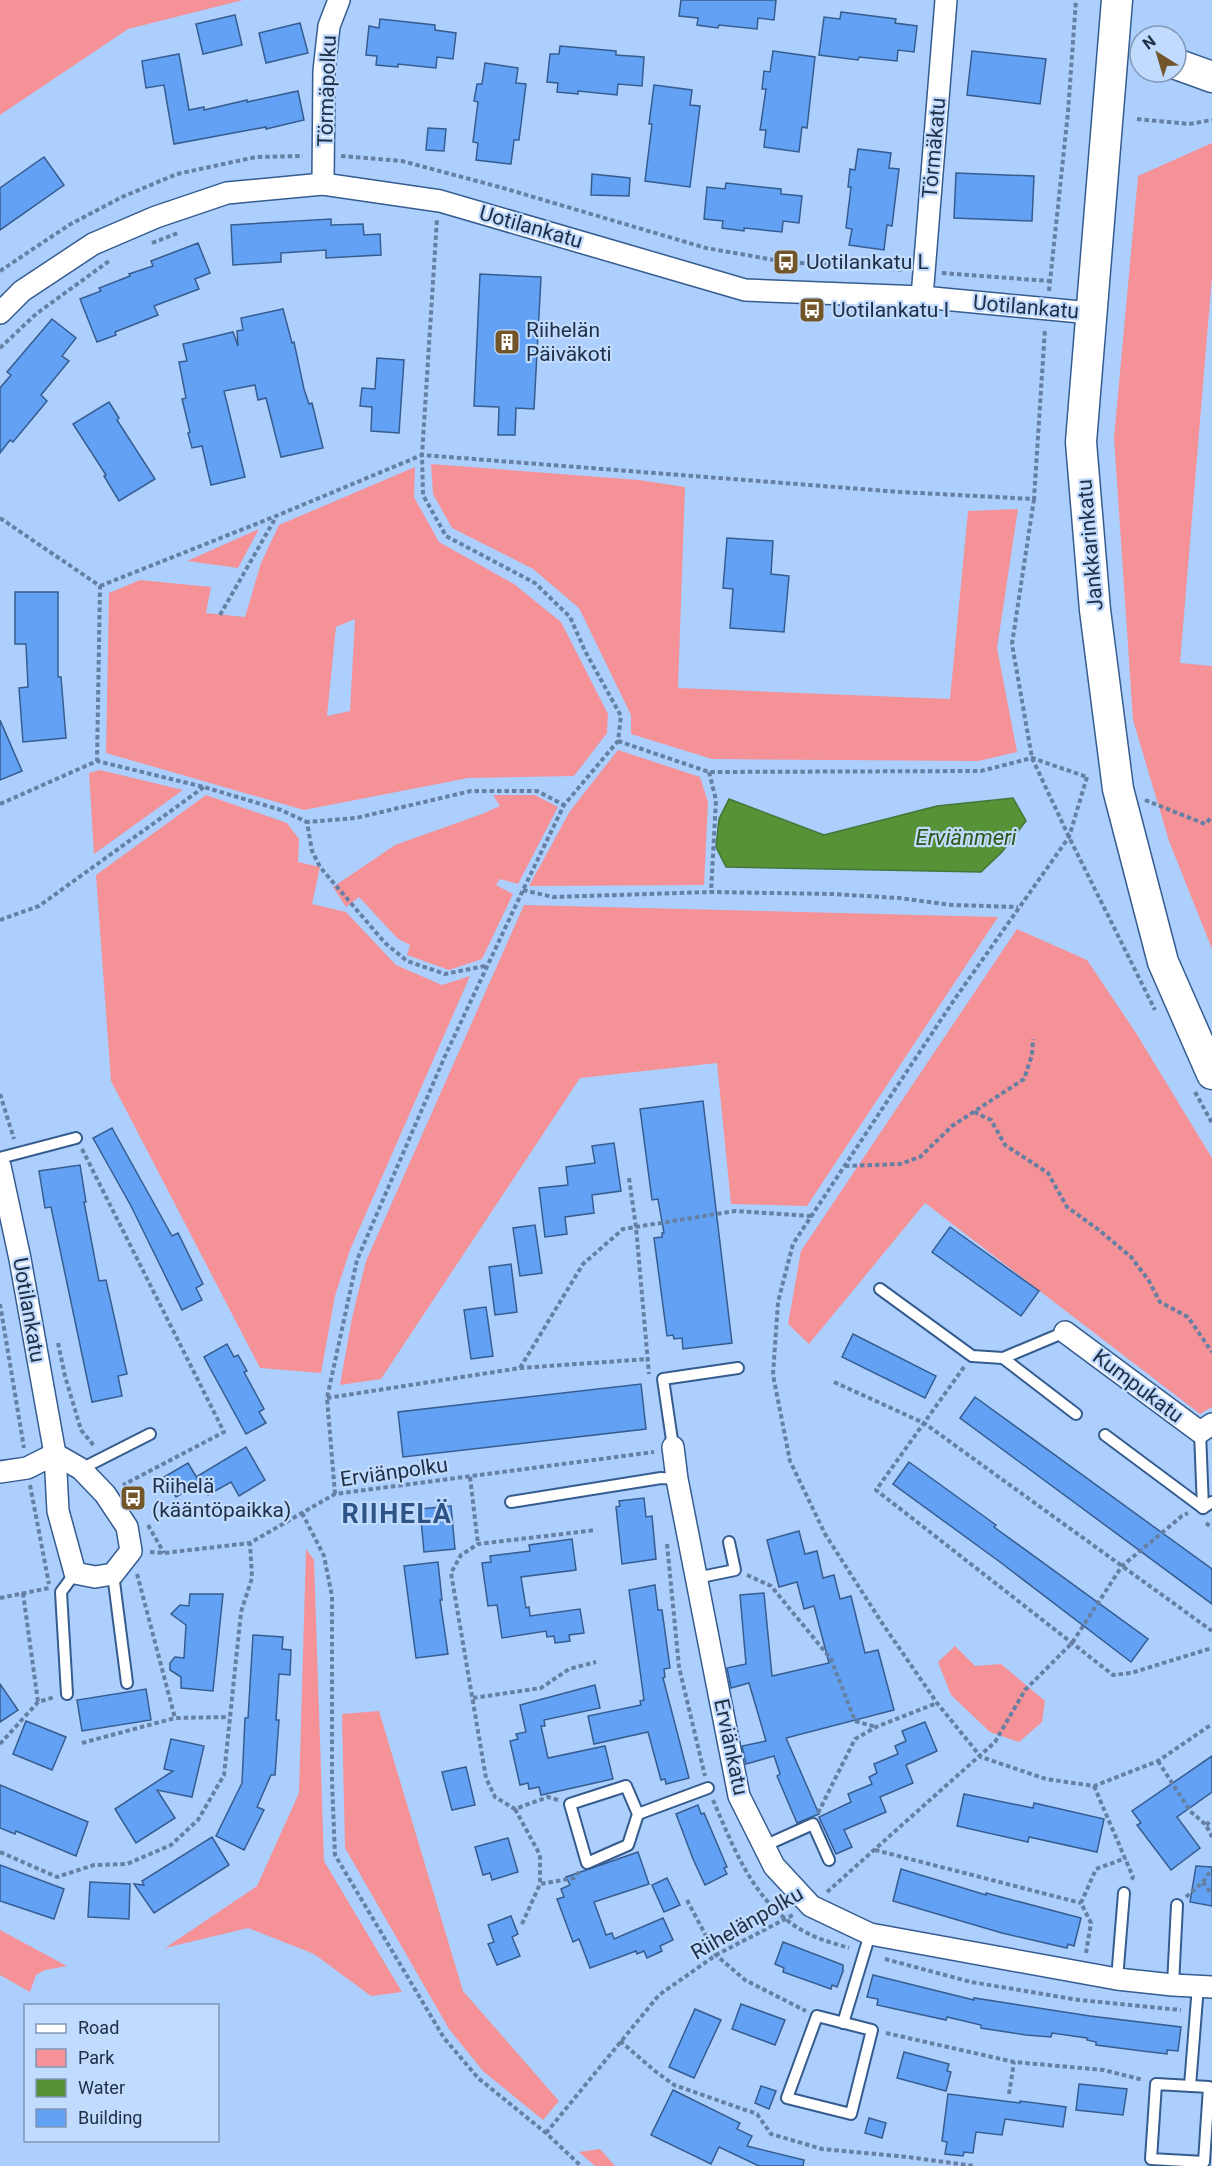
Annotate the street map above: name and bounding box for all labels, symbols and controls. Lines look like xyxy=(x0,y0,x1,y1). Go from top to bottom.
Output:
north arrow xyxy=(1128,24,1188,84)
text: N xyxy=(1139,31,1160,53)
street label: Törmäpolku xyxy=(313,35,341,147)
street label: Törmäkatu xyxy=(918,97,950,199)
street label: Uotilankatu xyxy=(477,201,585,253)
bus stop icon: Uotilankatu L xyxy=(771,247,801,277)
place label: Uotilankatu L xyxy=(806,250,929,274)
street label: Uotilankatu xyxy=(972,290,1080,324)
bus stop icon: Uotilankatu I xyxy=(797,295,827,325)
place label: Uotilankatu I xyxy=(832,298,949,322)
place label: Riihelän Päiväkoti xyxy=(526,318,612,366)
building icon: Riihelän Päiväkoti xyxy=(492,327,522,357)
street label: Jankkarinkatu xyxy=(1072,478,1108,612)
water label: Erviänmeri xyxy=(916,825,1017,850)
street label: Uotilankatu xyxy=(8,1256,50,1364)
street label: Kumpukatu xyxy=(1088,1344,1188,1428)
street label: Erviänpolku xyxy=(339,1453,449,1491)
place label: Riihelä (kääntöpaikka) xyxy=(152,1474,291,1522)
bus stop icon: Riihelä (kääntöpaikka) xyxy=(118,1483,148,1513)
district label: RIIHELÄ xyxy=(342,1498,452,1530)
street label: Erviänkatu xyxy=(709,1697,753,1797)
street label: Riihelänpolku xyxy=(687,1881,807,1965)
legend xyxy=(24,2004,219,2142)
text: Road xyxy=(78,2017,119,2038)
text: Park xyxy=(78,2047,115,2068)
text: Water xyxy=(78,2077,125,2098)
text: Building xyxy=(78,2107,142,2128)

